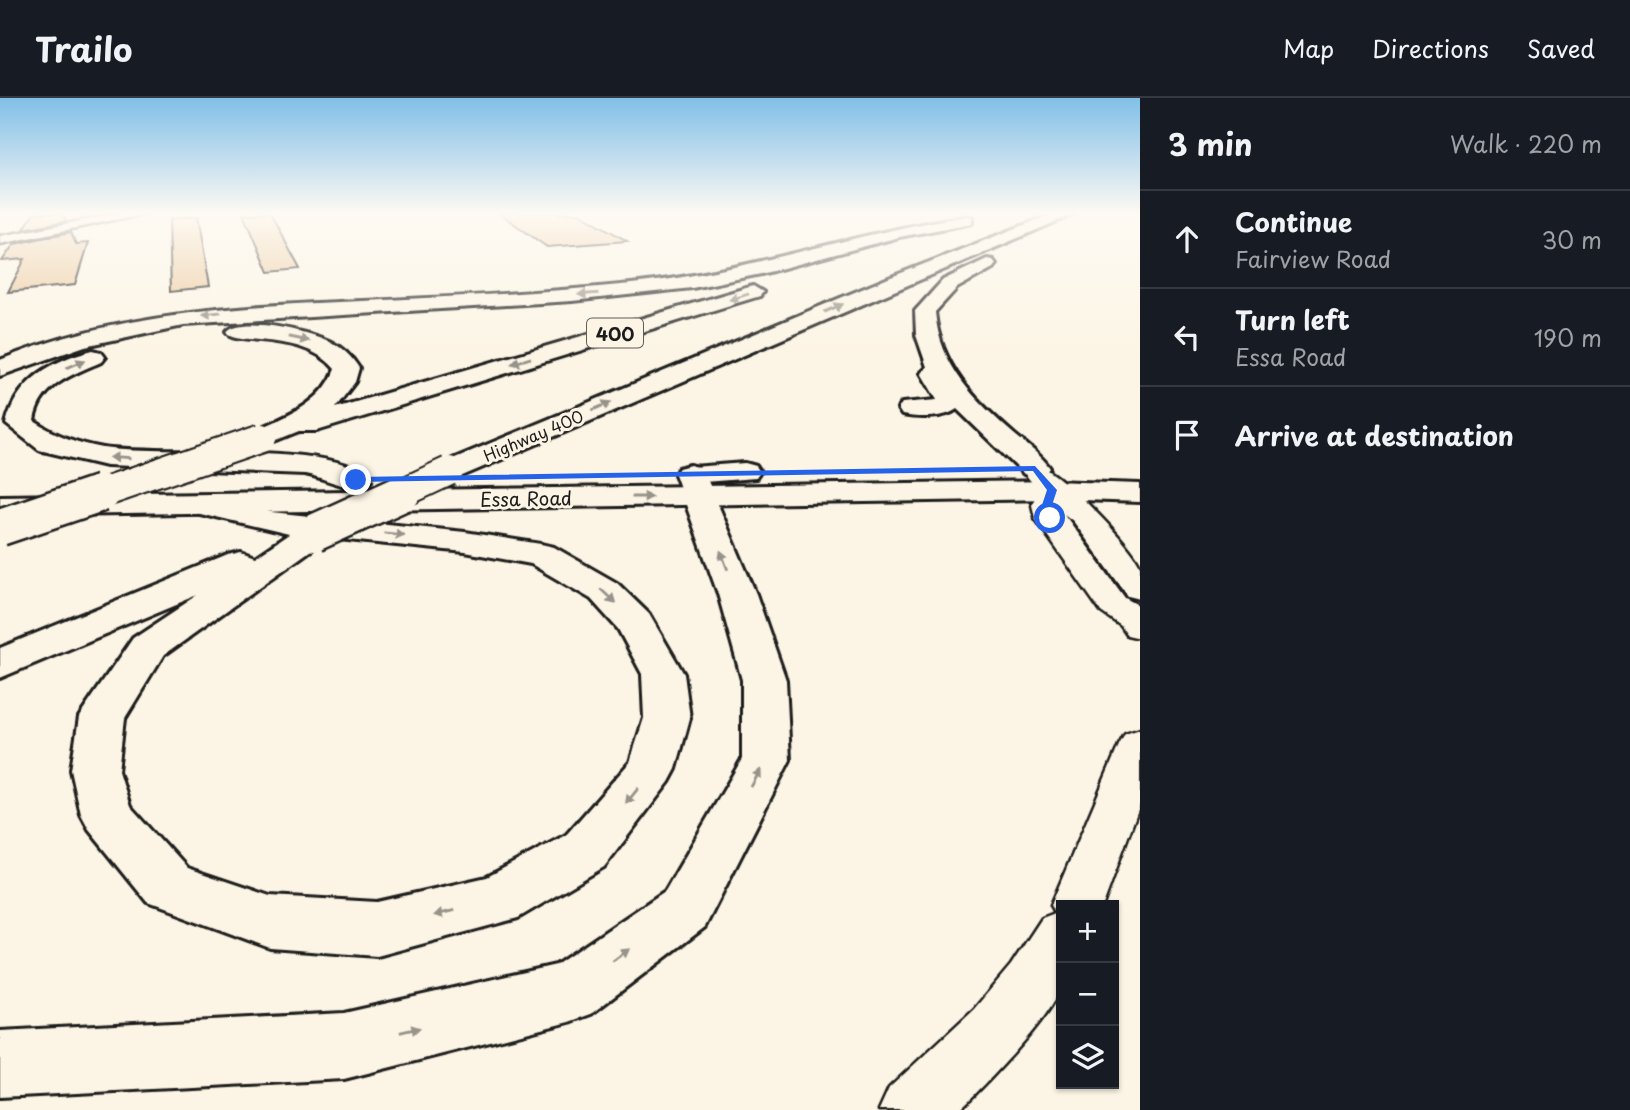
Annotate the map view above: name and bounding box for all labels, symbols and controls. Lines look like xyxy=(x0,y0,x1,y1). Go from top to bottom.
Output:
text: Trailo xyxy=(35,23,132,73)
text: Map xyxy=(1283,30,1334,66)
text: Directions xyxy=(1372,30,1489,66)
text: Saved xyxy=(1527,30,1595,66)
text: 3 min xyxy=(1168,121,1253,166)
text: Walk · 220 m xyxy=(1450,126,1602,161)
text: Continue xyxy=(1235,202,1352,241)
icon: ahead xyxy=(1168,220,1206,258)
text: 30 m xyxy=(1541,222,1602,257)
text: Fairview Road xyxy=(1235,241,1391,276)
one-way arrow xyxy=(577,289,599,300)
one-way arrow xyxy=(729,292,750,302)
text: Turn left xyxy=(1235,300,1350,339)
one-way arrow xyxy=(823,302,844,313)
one-way arrow xyxy=(200,310,222,321)
road number: 400 xyxy=(587,318,643,347)
icon: left xyxy=(1168,318,1206,356)
text: 190 m xyxy=(1534,320,1602,355)
one-way arrow xyxy=(288,334,310,345)
text: Essa Road xyxy=(1235,339,1347,374)
one-way arrow xyxy=(510,357,531,367)
one-way arrow xyxy=(66,358,86,370)
one-way arrow xyxy=(591,400,612,411)
street label: Highway 400 xyxy=(479,403,587,467)
icon: arrive xyxy=(1168,416,1206,454)
text: Arrive at destination xyxy=(1235,416,1514,455)
one-way arrow xyxy=(108,452,130,463)
route end xyxy=(340,464,371,495)
street label: Essa Road xyxy=(480,483,572,513)
one-way arrow xyxy=(631,491,653,503)
route start xyxy=(1034,502,1065,533)
one-way arrow xyxy=(383,529,405,540)
one-way arrow xyxy=(718,549,729,570)
one-way arrow xyxy=(599,588,617,604)
one-way arrow xyxy=(750,768,762,788)
one-way arrow xyxy=(624,787,640,805)
map controls xyxy=(1056,900,1119,1089)
button: + xyxy=(1056,900,1119,963)
one-way arrow xyxy=(433,908,455,919)
one-way arrow xyxy=(612,948,630,962)
button: − xyxy=(1056,963,1119,1026)
one-way arrow xyxy=(399,1024,421,1035)
button: layers xyxy=(1056,1026,1119,1089)

